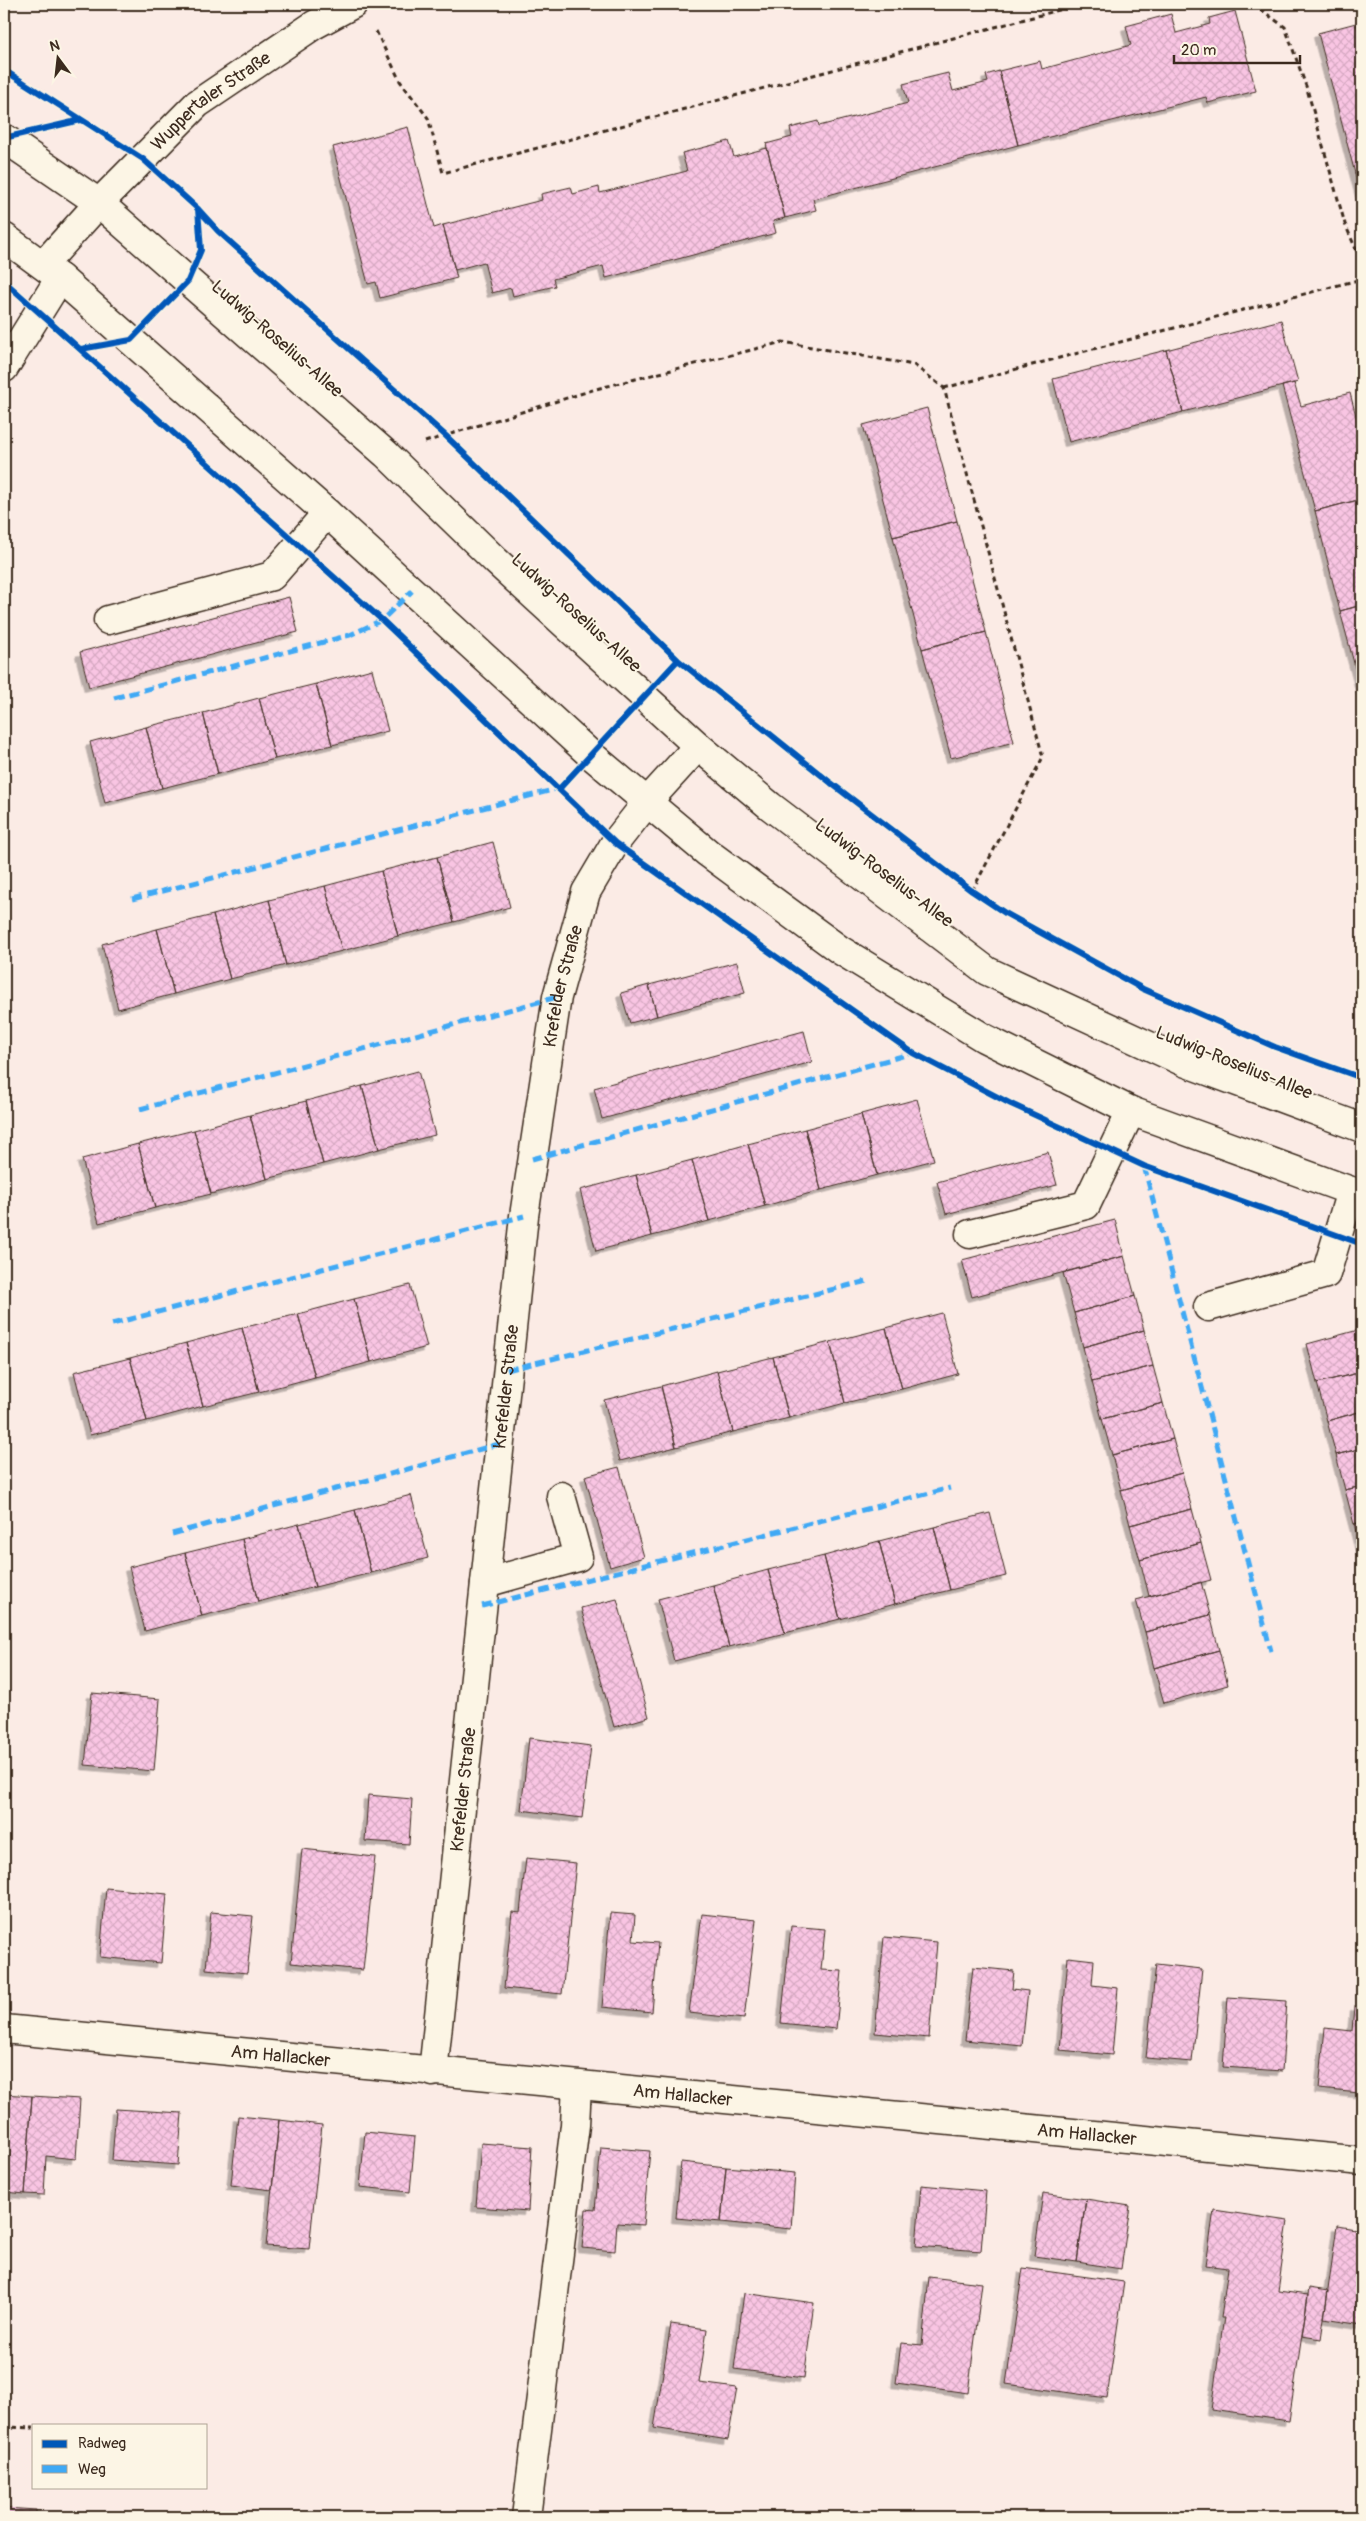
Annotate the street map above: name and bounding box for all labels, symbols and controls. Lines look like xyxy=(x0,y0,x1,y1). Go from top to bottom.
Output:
north arrow xyxy=(32,32,82,82)
scale bar xyxy=(1174,32,1300,64)
text: N xyxy=(48,36,62,55)
text: 20 m xyxy=(1181,41,1216,60)
street label: Wuppertaler Straße xyxy=(146,46,275,155)
street label: Ludwig-Roselius-Allee xyxy=(206,275,348,403)
street label: Ludwig-Roselius-Allee xyxy=(506,548,646,678)
street label: Ludwig-Roselius-Allee xyxy=(810,813,958,933)
street label: Krefelder Straße xyxy=(538,922,588,1049)
street label: Ludwig-Roselius-Allee xyxy=(1152,1021,1316,1105)
street label: Krefelder Straße xyxy=(488,1324,524,1450)
street label: Krefelder Straße xyxy=(445,1726,481,1853)
street label: Am Hallacker xyxy=(230,2040,332,2072)
street label: Am Hallacker xyxy=(632,2079,734,2111)
street label: Am Hallacker xyxy=(1036,2118,1138,2151)
legend xyxy=(32,2424,208,2488)
text: Radweg xyxy=(78,2434,126,2453)
text: Weg xyxy=(78,2460,106,2479)

